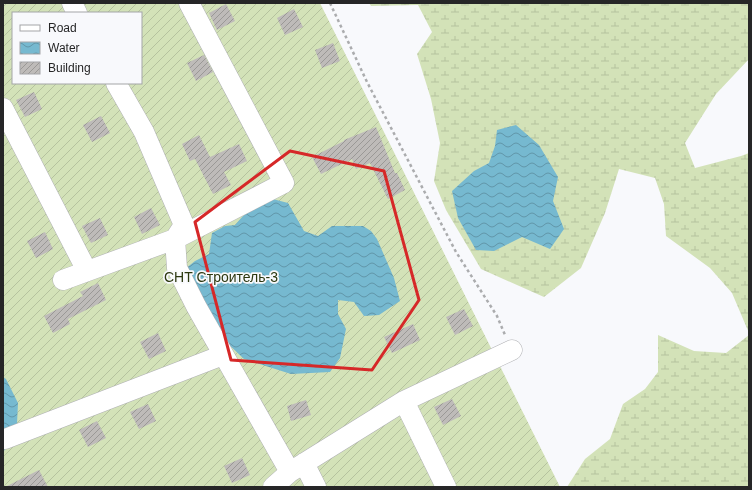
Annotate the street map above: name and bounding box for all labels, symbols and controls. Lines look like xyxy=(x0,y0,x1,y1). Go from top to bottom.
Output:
legend xyxy=(12,12,142,84)
text: Road xyxy=(48,21,77,35)
text: Water xyxy=(48,41,80,55)
text: Building xyxy=(48,61,91,75)
park label: СНТ Строитель-3 xyxy=(164,269,278,285)

